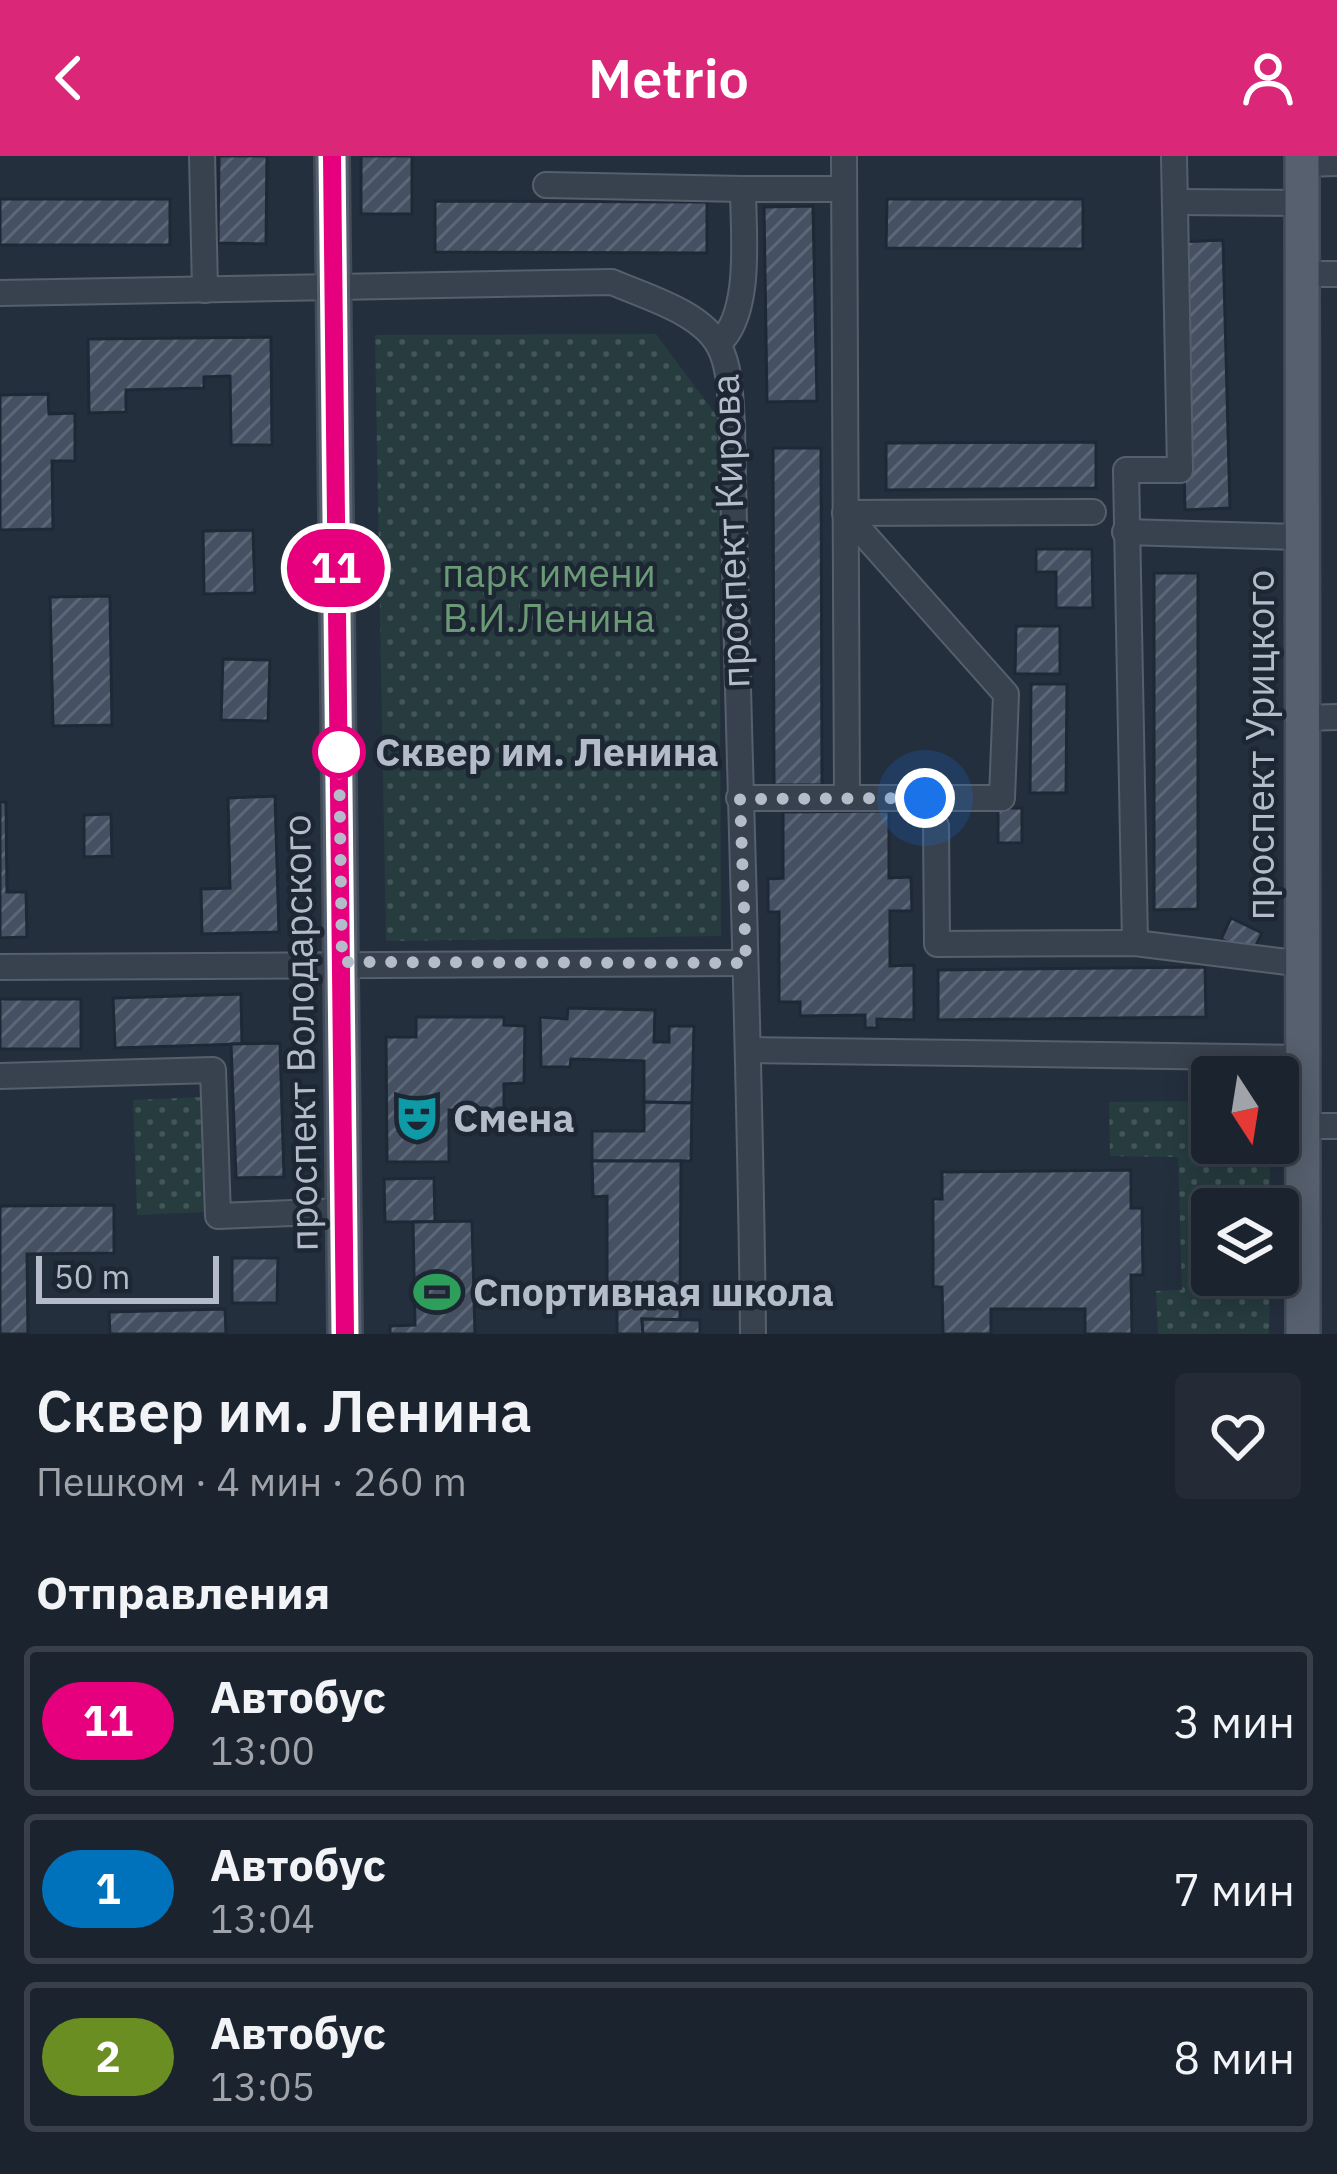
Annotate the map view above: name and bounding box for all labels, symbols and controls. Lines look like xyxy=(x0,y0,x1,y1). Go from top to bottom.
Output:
text: Metrio xyxy=(588,43,749,113)
icon: back xyxy=(36,45,102,111)
icon: person xyxy=(1235,45,1301,111)
street label: проспект Кирова xyxy=(699,373,760,689)
line badge: 11 xyxy=(282,529,390,607)
text: 11 xyxy=(311,540,361,595)
park label: парк имени В.И.Ленина xyxy=(442,547,656,643)
street label: проспект Урицкого xyxy=(1234,570,1285,920)
place label: Сквер им. Ленина xyxy=(375,726,719,777)
marker: Сквер им. Ленина xyxy=(314,727,364,777)
your location xyxy=(895,768,955,828)
street label: проспект Володарского xyxy=(270,814,329,1252)
north arrow xyxy=(1191,1056,1299,1164)
map controls xyxy=(1191,1056,1299,1296)
place label: Смена xyxy=(453,1092,575,1143)
theatre icon: Смена xyxy=(392,1093,442,1143)
button: layers xyxy=(1191,1188,1299,1296)
scale bar xyxy=(36,1250,219,1303)
text: 50 m xyxy=(54,1255,130,1298)
place label: Спортивная школа xyxy=(473,1266,834,1317)
sports icon: Спортивная школа xyxy=(412,1267,462,1317)
button: heart xyxy=(1175,1373,1301,1499)
text: Сквер им. Ленина xyxy=(36,1374,532,1448)
text: Пешком · 4 мин · 260 m xyxy=(36,1456,467,1507)
text: Отправления xyxy=(36,1563,330,1621)
text: Автобус xyxy=(210,1667,386,1725)
text: 3 мин xyxy=(1173,1692,1295,1750)
text: 11 xyxy=(83,1693,133,1748)
text: 13:00 xyxy=(210,1725,315,1776)
text: Автобус xyxy=(210,1835,386,1893)
text: 7 мин xyxy=(1173,1860,1295,1918)
text: 1 xyxy=(95,1861,121,1916)
text: 13:04 xyxy=(210,1893,315,1944)
text: Автобус xyxy=(210,2003,386,2061)
text: 8 мин xyxy=(1173,2028,1295,2086)
text: 2 xyxy=(95,2029,121,2084)
text: 13:05 xyxy=(210,2061,315,2112)

